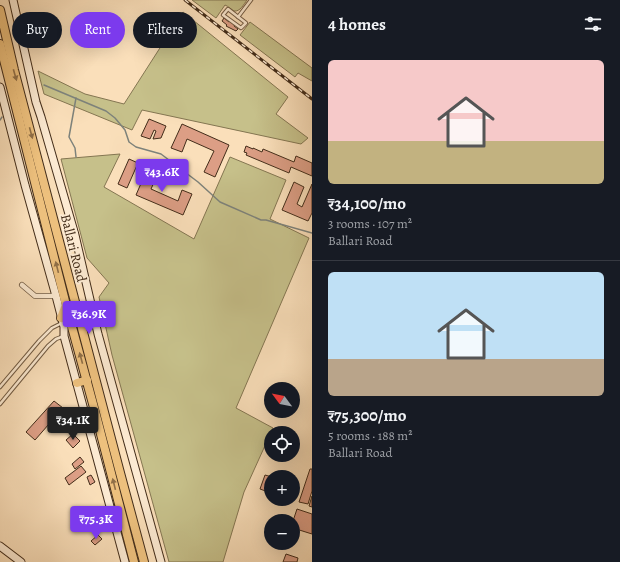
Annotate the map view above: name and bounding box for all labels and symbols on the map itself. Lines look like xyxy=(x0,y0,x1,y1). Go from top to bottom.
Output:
one-way arrow xyxy=(12,69,18,81)
one-way arrow xyxy=(28,127,34,139)
pin: ₹43.6K xyxy=(129,159,195,193)
street label: Ballari Road xyxy=(56,212,91,285)
one-way arrow xyxy=(53,261,59,273)
pin: ₹36.9K xyxy=(56,301,122,335)
one-way arrow xyxy=(77,352,83,364)
north arrow xyxy=(264,382,300,418)
pin: ₹34.1K xyxy=(40,407,106,441)
one-way arrow xyxy=(111,477,117,489)
pin: ₹75.3K xyxy=(63,506,129,540)

